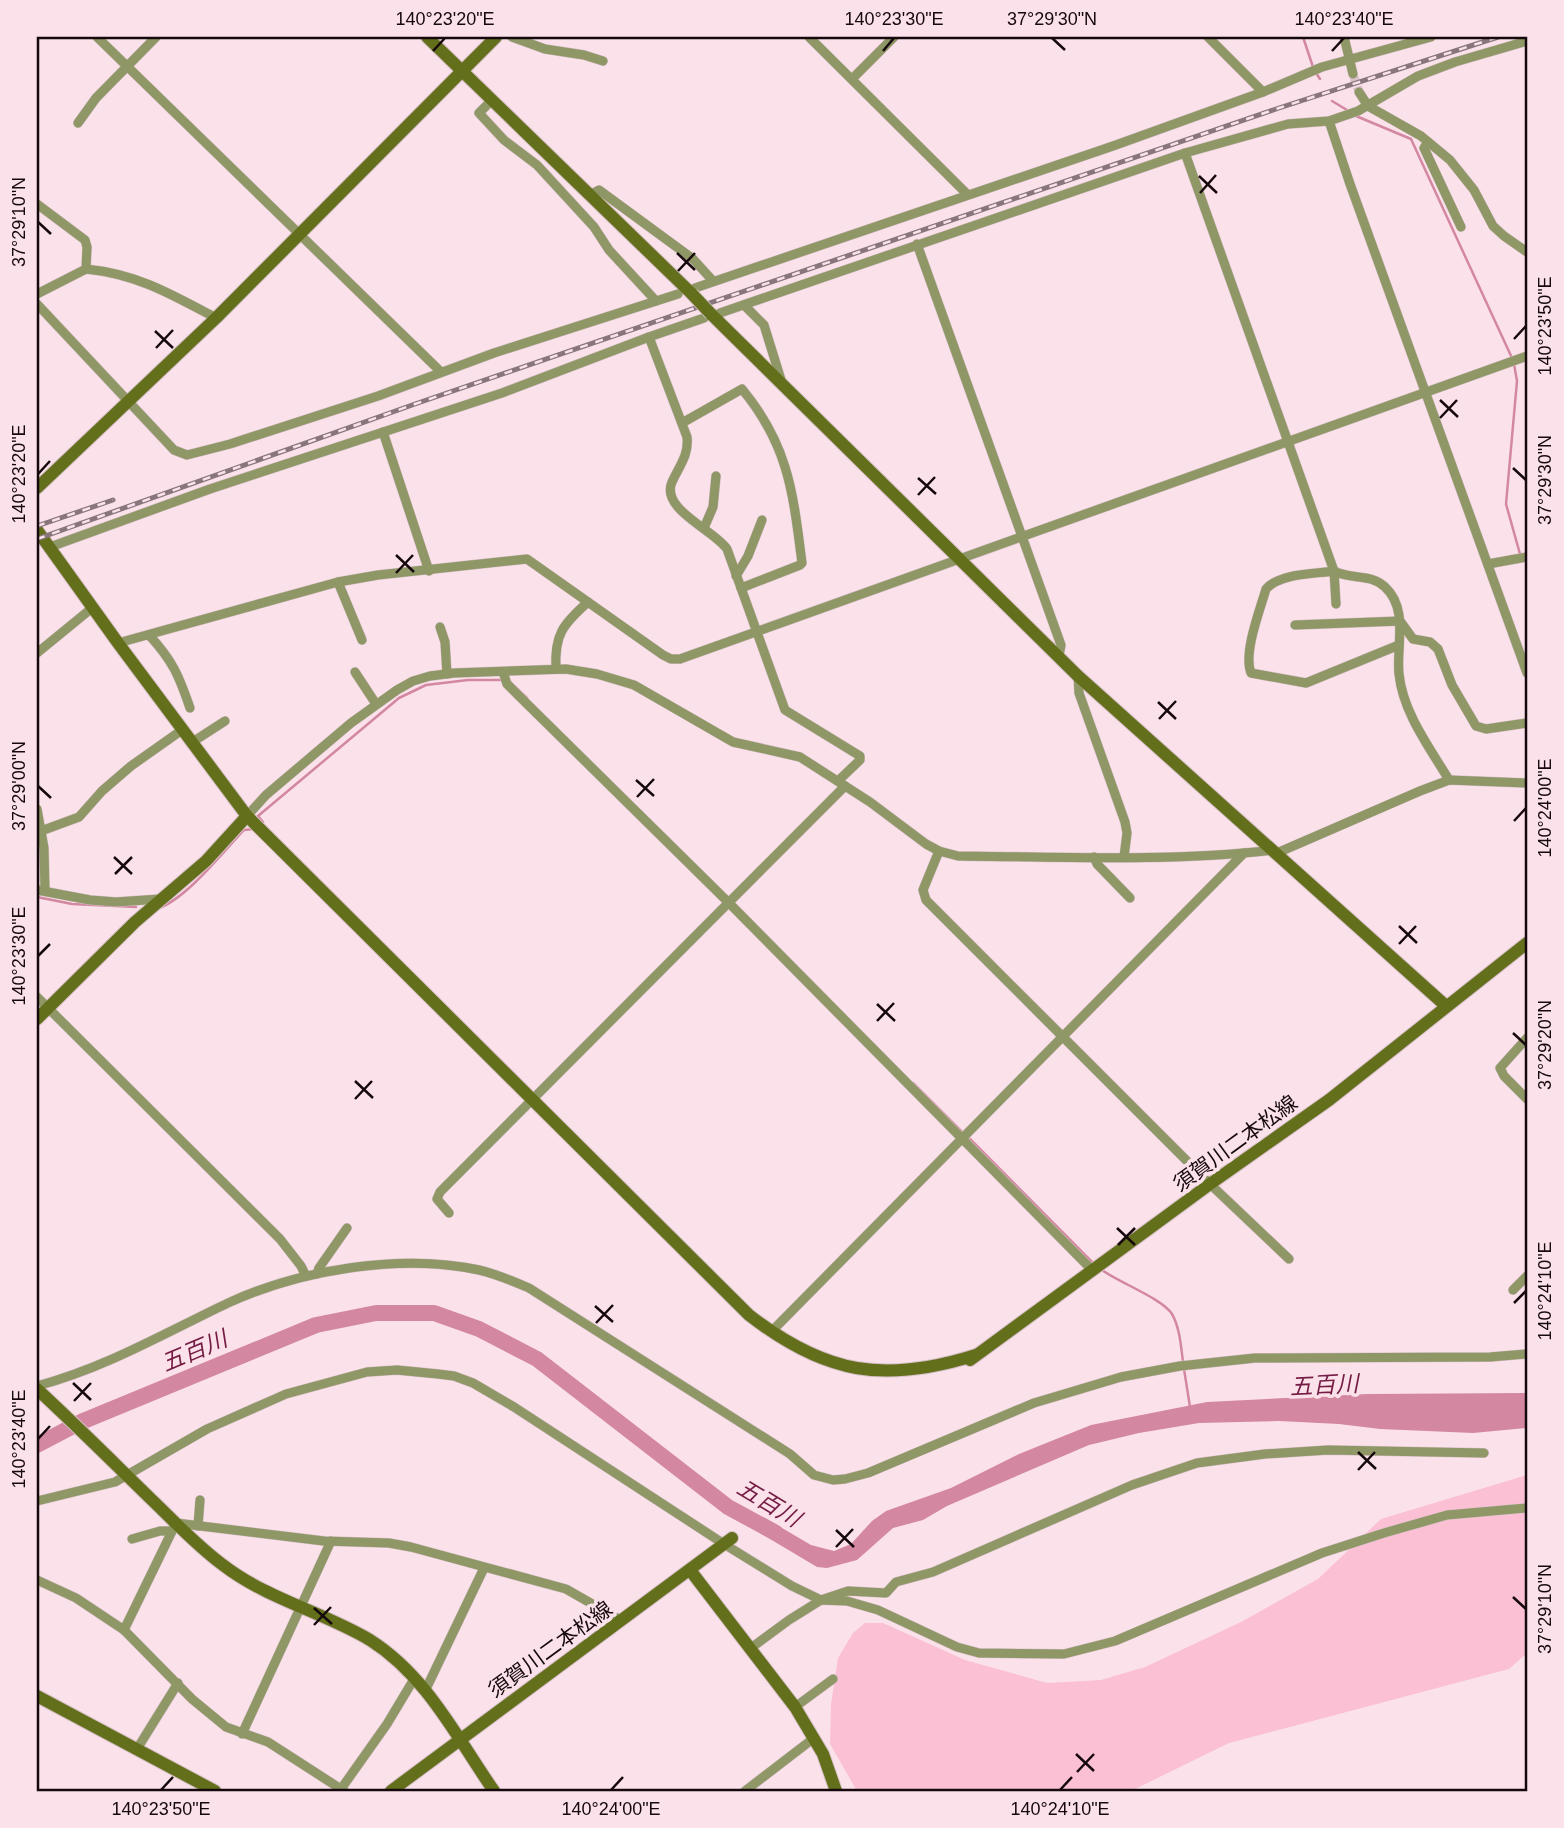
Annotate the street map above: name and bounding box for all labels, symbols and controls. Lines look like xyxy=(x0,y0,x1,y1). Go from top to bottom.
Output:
text: 140°23'20"E xyxy=(395,9,495,29)
text: 140°23'30"E xyxy=(844,9,944,29)
text: 37°29'30"N xyxy=(1007,9,1097,29)
text: 140°23'40"E xyxy=(1294,9,1394,29)
text: 37°29'10"N xyxy=(9,177,29,267)
text: 140°23'50"E xyxy=(1535,276,1555,376)
text: 140°23'20"E xyxy=(9,424,29,524)
text: 37°29'30"N xyxy=(1535,435,1555,525)
text: 37°29'00"N xyxy=(9,741,29,831)
text: 140°24'00"E xyxy=(1535,758,1555,858)
text: 140°23'30"E xyxy=(9,906,29,1006)
text: 37°29'20"N xyxy=(1535,1000,1555,1090)
street label: 須賀川二本松線 xyxy=(1169,1090,1301,1196)
text: 140°24'10"E xyxy=(1535,1241,1555,1341)
water label: 五百川 xyxy=(157,1324,234,1376)
water label: 五百川 xyxy=(1289,1370,1362,1400)
text: 140°23'40"E xyxy=(9,1389,29,1489)
water label: 五百川 xyxy=(733,1474,808,1533)
text: 37°29'10"N xyxy=(1535,1564,1555,1654)
street label: 須賀川二本松線 xyxy=(484,1596,616,1702)
text: 140°23'50"E xyxy=(111,1799,211,1819)
text: 140°24'00"E xyxy=(561,1799,661,1819)
text: 140°24'10"E xyxy=(1010,1799,1110,1819)

